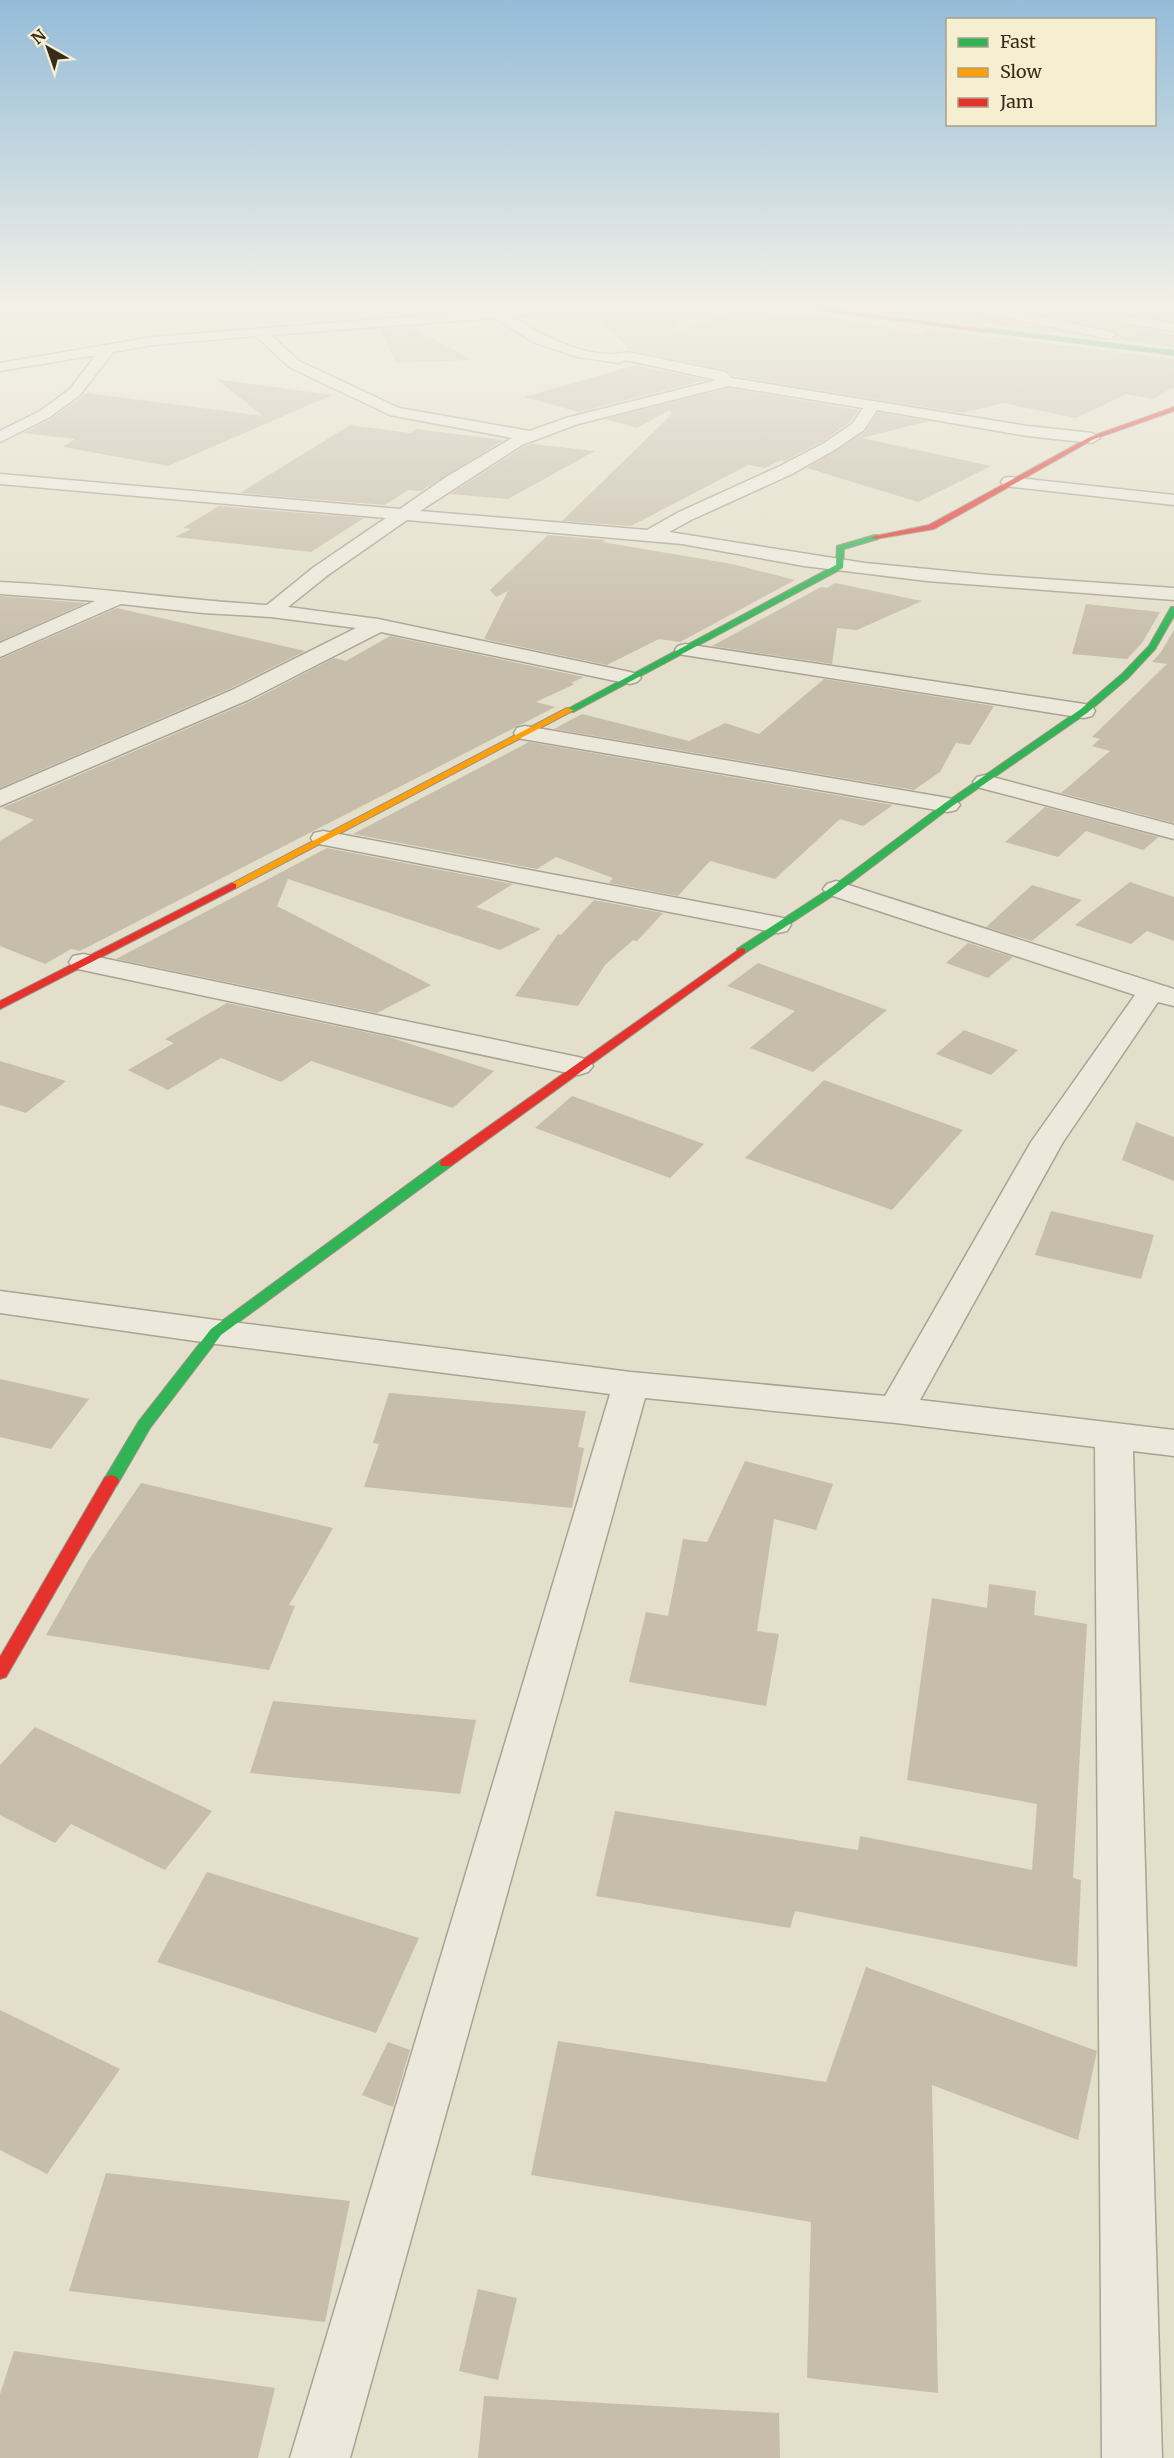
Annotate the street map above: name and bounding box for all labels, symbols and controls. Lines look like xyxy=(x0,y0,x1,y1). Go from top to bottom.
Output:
north arrow xyxy=(18,18,78,78)
legend xyxy=(946,18,1156,126)
text: N xyxy=(27,25,50,48)
text: Fast xyxy=(1000,30,1036,53)
text: Slow xyxy=(1000,60,1043,83)
text: Jam xyxy=(999,90,1034,113)

